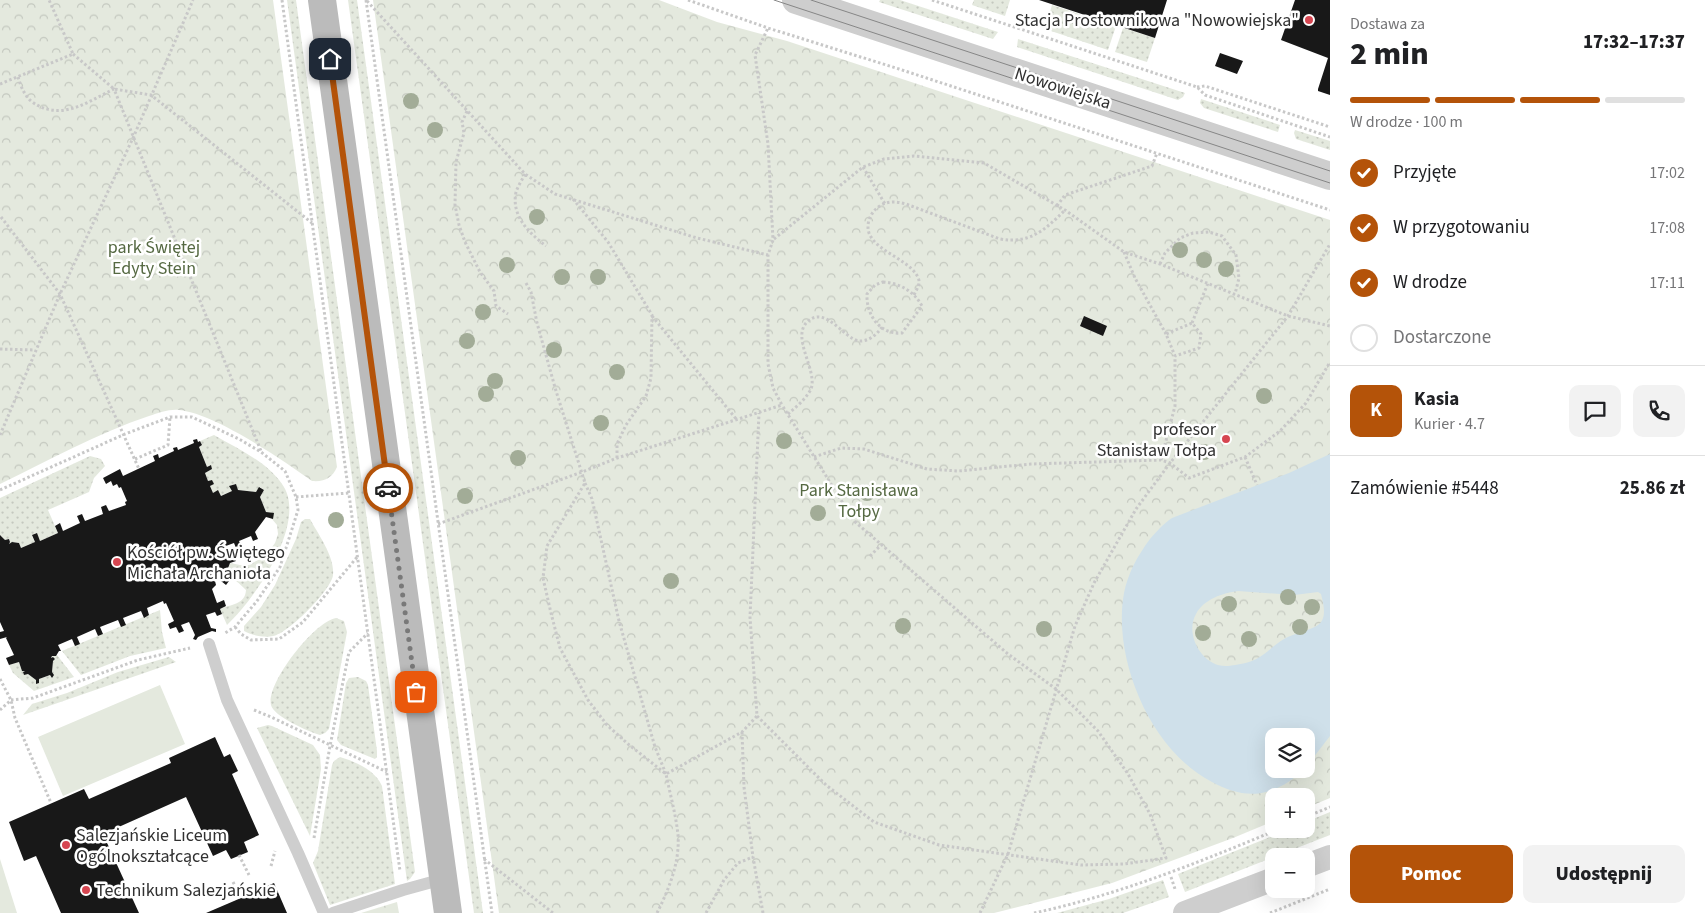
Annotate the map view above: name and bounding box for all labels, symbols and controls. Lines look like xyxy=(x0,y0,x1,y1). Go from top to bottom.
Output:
place label: Stacja Prostownikowa "Nowowiejska" xyxy=(1015,8,1299,33)
text: Dostawa za xyxy=(1350,13,1425,35)
marker: Stacja Prostownikowa "Nowowiejska" xyxy=(1303,14,1315,26)
text: 17:32–17:37 xyxy=(1583,29,1685,56)
text: 2 min xyxy=(1350,31,1429,77)
pin xyxy=(309,38,351,80)
icon: home xyxy=(316,45,344,73)
street label: Nowowiejska xyxy=(1011,61,1114,116)
text: W drodze · 100 m xyxy=(1350,111,1463,133)
icon: check xyxy=(1350,159,1378,187)
text: Przyjęte xyxy=(1393,159,1456,186)
text: 17:02 xyxy=(1649,162,1685,184)
icon: check xyxy=(1350,214,1378,242)
text: W przygotowaniu xyxy=(1393,214,1530,241)
text: 17:08 xyxy=(1649,217,1685,239)
park label: park Świętej Edyty Stein xyxy=(108,235,200,281)
icon: check xyxy=(1350,269,1378,297)
text: W drodze xyxy=(1393,269,1467,296)
text: 17:11 xyxy=(1649,272,1685,294)
text: Dostarczone xyxy=(1393,324,1491,351)
button: chat xyxy=(1569,385,1621,437)
button: phone xyxy=(1633,385,1685,437)
text: Kasia xyxy=(1414,386,1459,413)
text: K xyxy=(1370,397,1382,424)
text: Kurier · 4.7 xyxy=(1414,413,1485,435)
place label: profesor Stanisław Tołpa xyxy=(1097,417,1217,463)
marker: profesor Stanisław Tołpa xyxy=(1220,433,1232,445)
courier xyxy=(363,463,413,513)
icon: car xyxy=(374,474,402,502)
text: Zamówienie #5448 xyxy=(1350,475,1499,502)
text: 25.86 zł xyxy=(1620,475,1685,502)
park label: Park Stanisława Tołpy xyxy=(799,478,919,524)
place label: Kościół pw. Świętego Michała Archanioła xyxy=(127,540,285,586)
marker: Kościół pw. Świętego Michała Archanioła xyxy=(111,556,123,568)
pin xyxy=(395,671,437,713)
icon: bag xyxy=(402,678,430,706)
map controls xyxy=(1265,728,1315,898)
button: layers xyxy=(1265,728,1315,778)
button: + xyxy=(1265,788,1315,838)
place label: Salezjańskie Liceum Ogólnokształcące xyxy=(76,823,227,869)
marker: Salezjańskie Liceum Ogólnokształcące xyxy=(60,839,72,851)
button: Pomoc xyxy=(1350,845,1513,903)
button: Udostępnij xyxy=(1523,845,1685,903)
button: − xyxy=(1265,848,1315,898)
place label: Technikum Salezjańskie xyxy=(96,878,276,903)
marker: Technikum Salezjańskie xyxy=(80,884,92,896)

